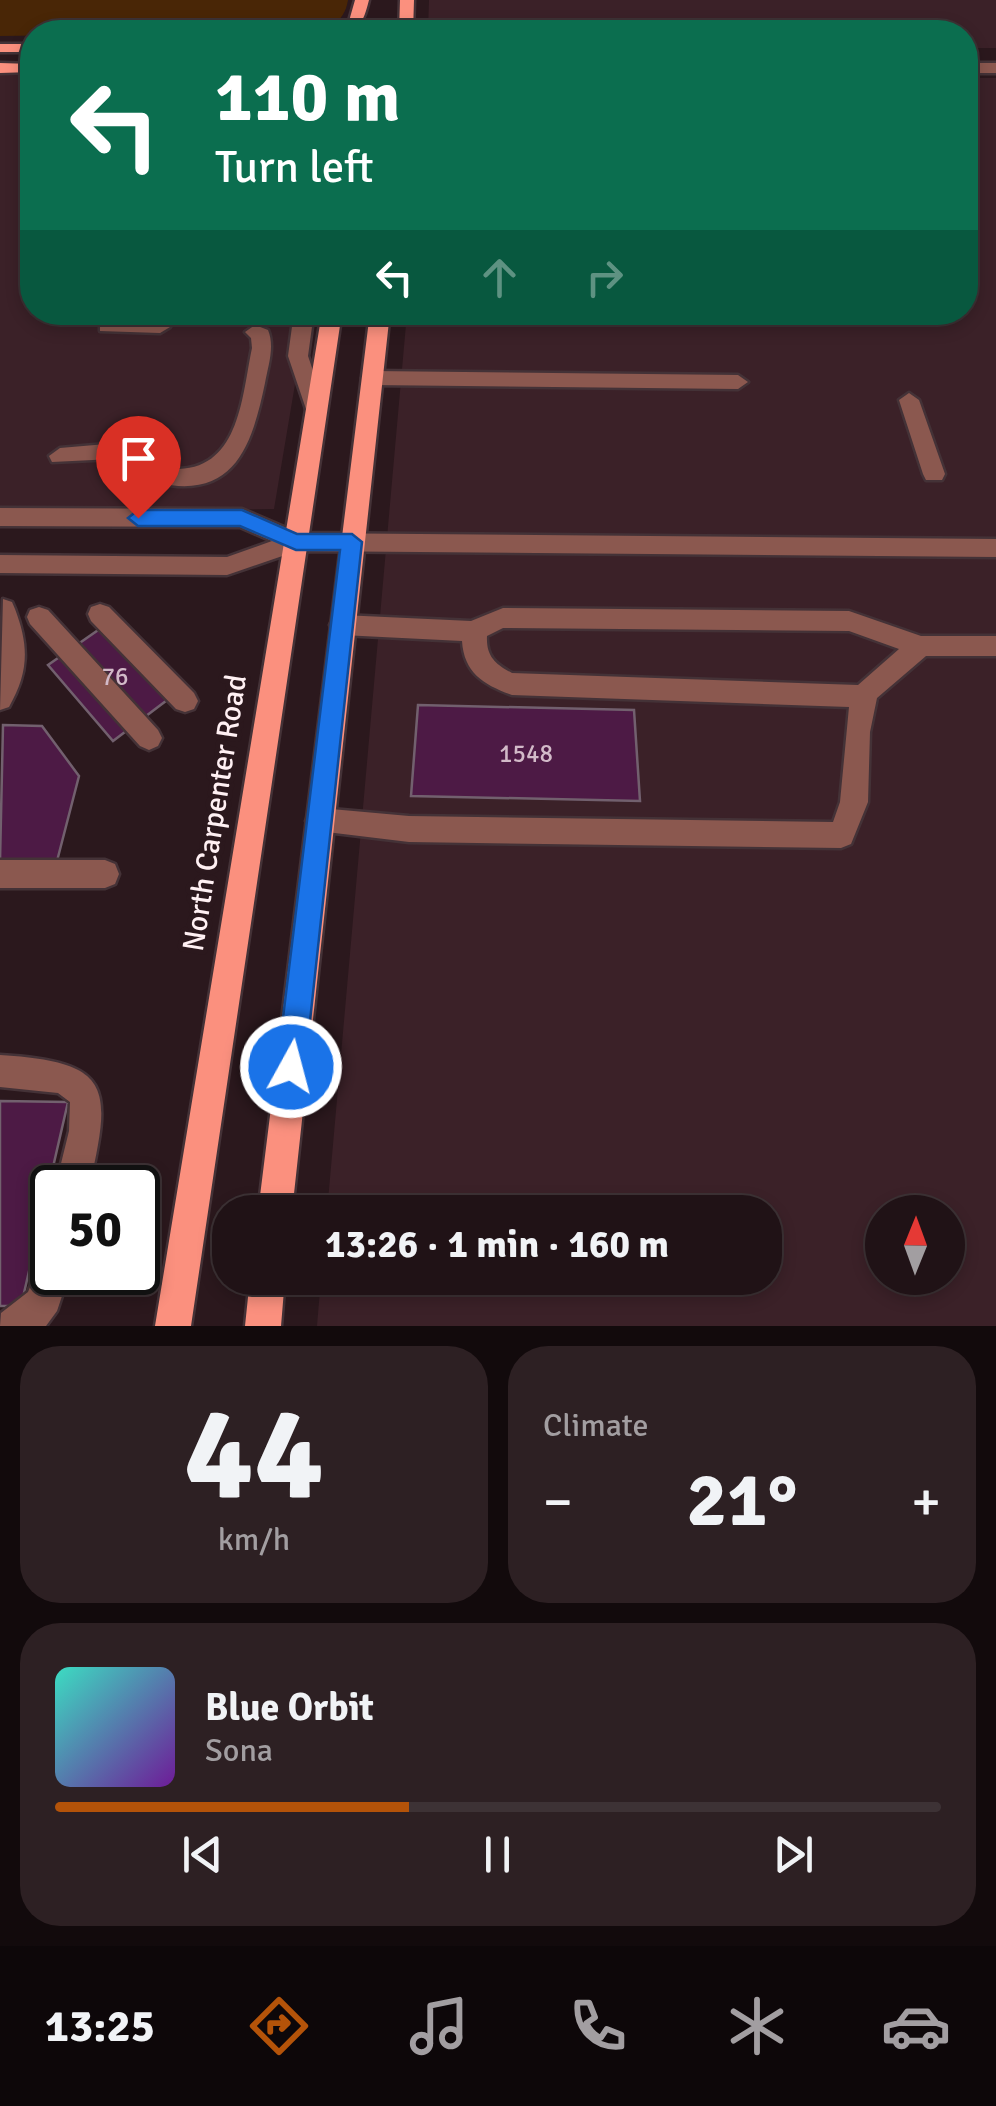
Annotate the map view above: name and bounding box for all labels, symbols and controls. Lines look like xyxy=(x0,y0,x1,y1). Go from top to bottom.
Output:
text: 110 m xyxy=(215,54,400,140)
icon: left xyxy=(50,60,180,190)
text: Turn left xyxy=(215,140,374,195)
icon: left xyxy=(367,250,422,305)
icon: ahead xyxy=(472,250,527,305)
icon: right xyxy=(577,250,632,305)
pin xyxy=(96,416,181,519)
icon: arrive xyxy=(111,431,166,486)
house number: 76 xyxy=(101,661,129,692)
street label: North Carpenter Road xyxy=(175,672,255,954)
house number: 1548 xyxy=(499,738,553,769)
position arrow xyxy=(239,1015,343,1119)
speed limit sign: 50 xyxy=(30,1165,160,1295)
north arrow xyxy=(865,1195,965,1295)
map controls xyxy=(865,1195,965,1295)
text: 13:26 · 1 min · 160 m xyxy=(325,1221,669,1268)
text: 44 xyxy=(184,1375,324,1535)
text: Climate xyxy=(543,1406,649,1445)
text: 21° xyxy=(687,1454,798,1547)
text: − xyxy=(543,1468,573,1536)
text: + xyxy=(911,1468,941,1536)
text: km/h xyxy=(218,1520,290,1559)
text: Blue Orbit xyxy=(205,1684,374,1731)
text: Sona xyxy=(205,1731,273,1770)
icon: previous xyxy=(175,1827,230,1882)
icon: pause xyxy=(470,1827,525,1882)
icon: next xyxy=(766,1827,821,1882)
icon: directions xyxy=(244,1991,314,2061)
icon: music xyxy=(404,1991,474,2061)
icon: phone xyxy=(563,1991,633,2061)
icon: climate xyxy=(722,1991,792,2061)
icon: car xyxy=(881,1991,951,2061)
text: 13:25 xyxy=(45,1999,155,2054)

